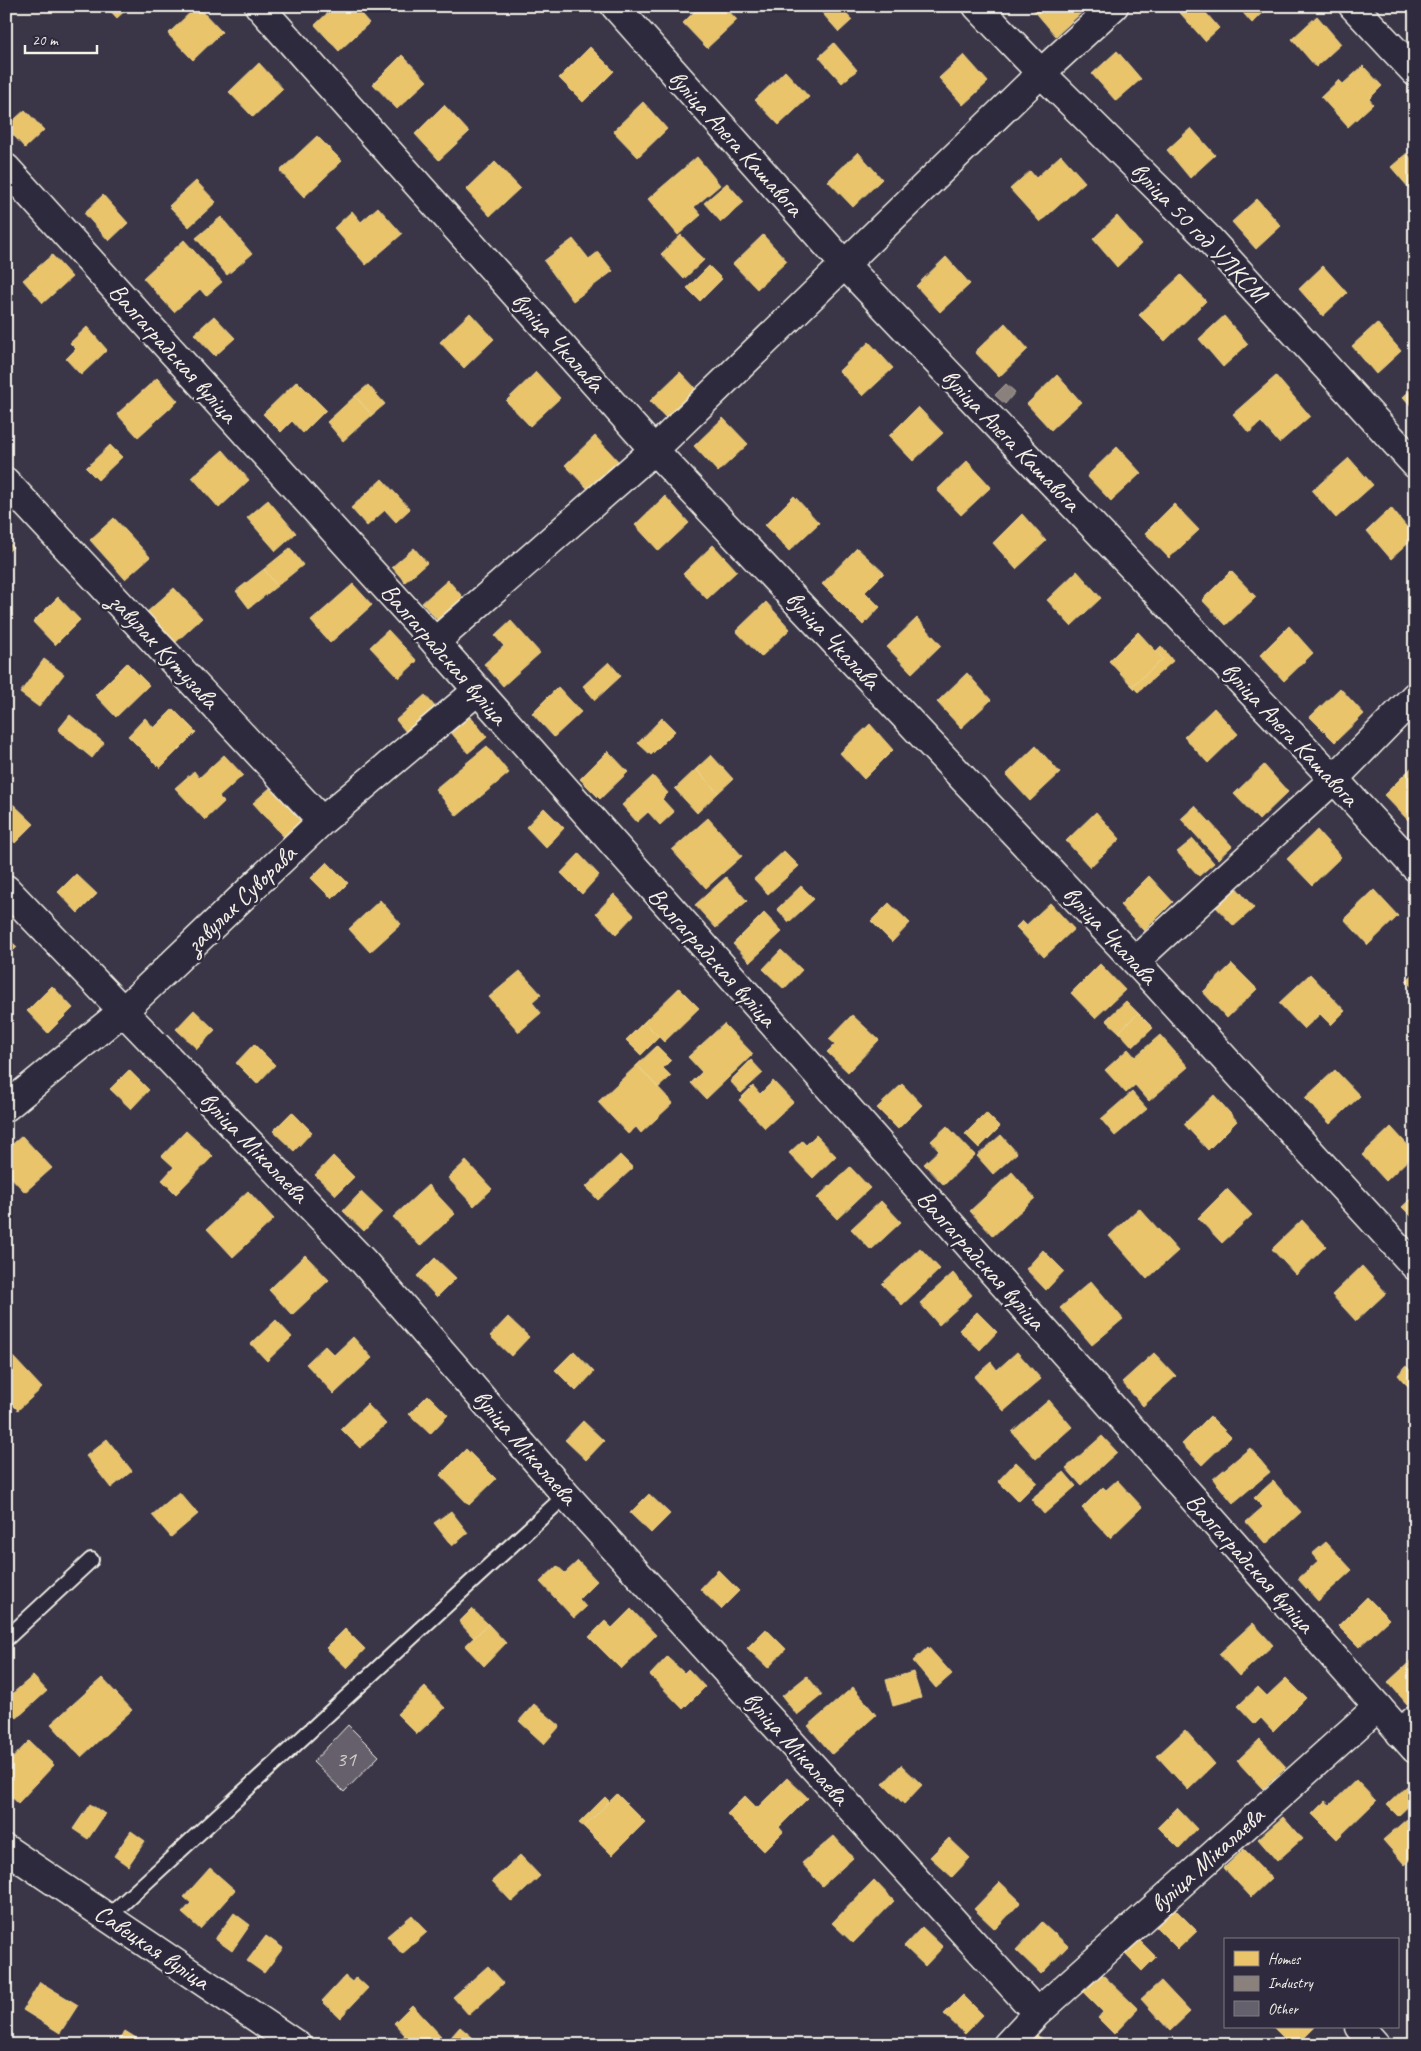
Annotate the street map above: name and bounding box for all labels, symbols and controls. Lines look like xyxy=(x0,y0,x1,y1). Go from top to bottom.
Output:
scale bar xyxy=(25,22,98,54)
text: 20 m xyxy=(32,31,59,50)
street label: вуліца Алега Кашавога xyxy=(662,63,812,225)
street label: вуліца 50 год УЛКСМ xyxy=(1124,155,1276,311)
street label: Валгаградская вуліца xyxy=(102,276,246,431)
street label: вуліца Чкалава xyxy=(505,285,613,400)
street label: вуліца Алега Кашавога xyxy=(935,362,1089,520)
street label: Валгаградская вуліца xyxy=(374,576,516,733)
street label: завулак Кутузава xyxy=(99,584,227,718)
street label: вуліца Чкалава xyxy=(779,584,888,698)
street label: вуліца Алега Кашавога xyxy=(1215,655,1367,815)
street label: завулак Суворава xyxy=(177,837,305,963)
street label: вуліца Чкалава xyxy=(1056,879,1165,993)
street label: Валгаградская вуліца xyxy=(641,880,785,1035)
street label: вуліца Мікалаева xyxy=(193,1084,317,1211)
street label: Валгаградская вуліца xyxy=(910,1183,1054,1338)
street label: вуліца Мікалаева xyxy=(466,1382,585,1513)
street label: Валгаградская вуліца xyxy=(1179,1486,1323,1641)
street label: вуліца Мікалаева xyxy=(736,1684,857,1813)
house number: 31 xyxy=(336,1745,357,1773)
street label: вуліца Мікалаева xyxy=(1143,1799,1272,1920)
street label: Савецкая вуліца xyxy=(88,1897,217,1998)
legend xyxy=(1224,1938,1398,2028)
text: Homes xyxy=(1268,1950,1302,1969)
text: Industry xyxy=(1268,1974,1315,1993)
text: Other xyxy=(1268,2000,1299,2019)

